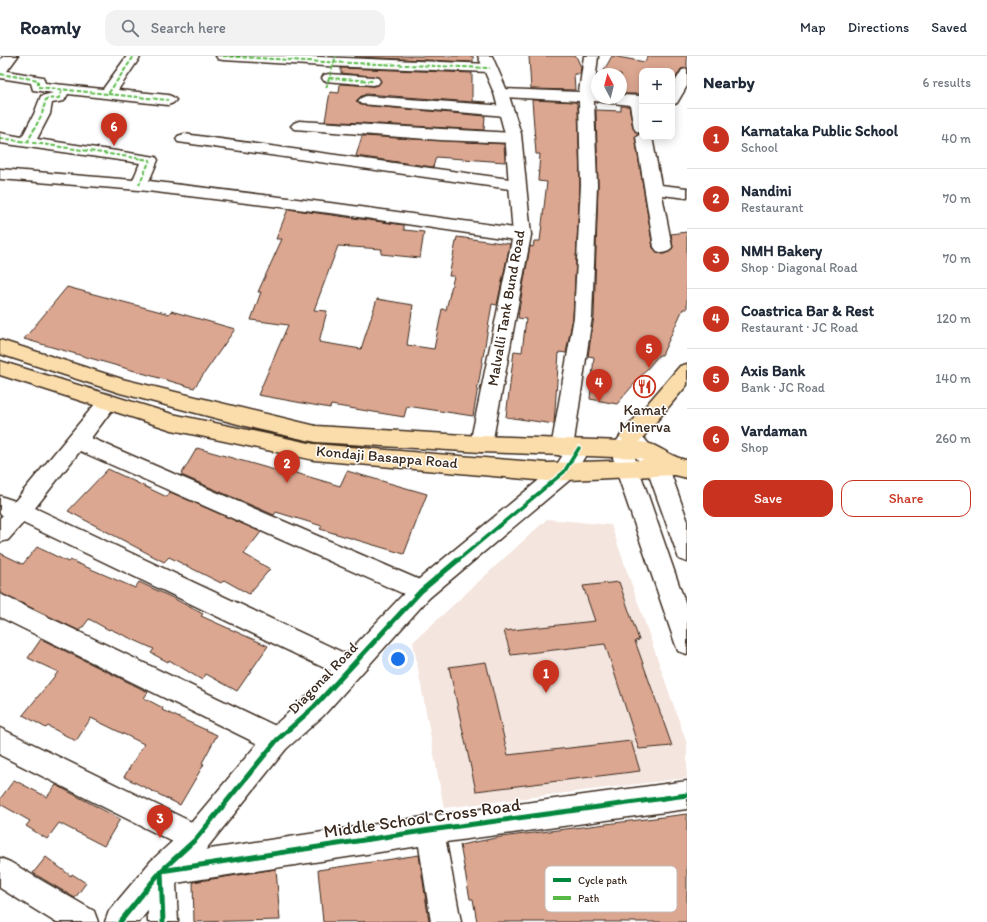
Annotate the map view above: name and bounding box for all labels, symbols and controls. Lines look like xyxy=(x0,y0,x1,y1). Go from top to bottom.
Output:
search box xyxy=(105,10,385,46)
text: Roamly xyxy=(20,16,81,39)
icon: search xyxy=(119,17,141,39)
text: Search here xyxy=(151,19,226,37)
text: Map xyxy=(800,19,826,36)
text: Directions xyxy=(848,19,909,36)
text: Saved xyxy=(931,19,967,36)
north arrow xyxy=(591,68,627,104)
map controls xyxy=(639,68,675,140)
button: + xyxy=(639,68,675,104)
text: Nearby xyxy=(703,72,755,92)
text: 6 results xyxy=(923,75,971,90)
button: − xyxy=(639,104,675,140)
pin: 6 xyxy=(101,113,127,146)
text: Karnataka Public School xyxy=(741,122,898,140)
text: 1 xyxy=(713,131,719,146)
text: 40 m xyxy=(941,131,971,146)
text: School xyxy=(741,140,778,155)
text: Nandini xyxy=(741,182,792,200)
text: 2 xyxy=(713,191,719,206)
text: 70 m xyxy=(943,191,971,206)
text: Restaurant xyxy=(741,200,803,215)
street label: Malvalli Tank Bund Road xyxy=(483,229,529,387)
text: NMH Bakery xyxy=(741,242,822,260)
text: 3 xyxy=(712,251,720,266)
text: 70 m xyxy=(943,251,971,266)
text: Shop · Diagonal Road xyxy=(741,260,858,275)
text: Coastrica Bar & Rest xyxy=(741,302,874,320)
text: 4 xyxy=(712,311,720,326)
text: 120 m xyxy=(936,311,971,326)
text: Restaurant · JC Road xyxy=(741,320,858,335)
pin: 5 xyxy=(636,335,662,368)
text: Axis Bank xyxy=(741,362,805,380)
pin: 4 xyxy=(586,369,612,402)
text: 5 xyxy=(713,371,719,386)
text: 140 m xyxy=(935,371,971,386)
restaurant icon: Kamat Minerva xyxy=(632,374,658,400)
text: Bank · JC Road xyxy=(741,380,825,395)
place label: Kamat Minerva xyxy=(619,401,671,436)
text: Vardaman xyxy=(741,422,807,440)
text: 6 xyxy=(713,431,719,446)
text: 260 m xyxy=(935,431,971,446)
text: Shop xyxy=(741,440,768,455)
street label: Kondaji Basappa Road xyxy=(315,442,459,472)
pin: 2 xyxy=(274,450,300,483)
button: Save xyxy=(703,480,833,517)
button: Share xyxy=(841,480,971,517)
street label: Diagonal Road xyxy=(284,638,362,718)
your location xyxy=(388,649,408,669)
pin: 1 xyxy=(533,660,559,693)
street label: Middle School Cross Road xyxy=(322,793,522,843)
pin: 3 xyxy=(147,805,173,838)
legend xyxy=(545,866,677,912)
text: Cycle path xyxy=(578,874,627,887)
text: Path xyxy=(578,892,600,905)

